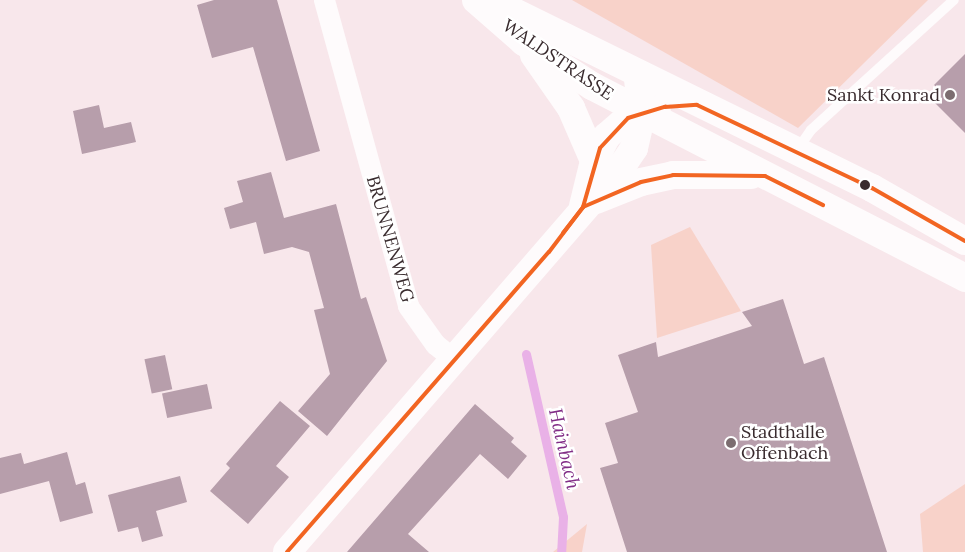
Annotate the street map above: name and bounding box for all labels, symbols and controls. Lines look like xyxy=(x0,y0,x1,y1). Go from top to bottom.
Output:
street label: WALDSTRASSE xyxy=(498,15,618,105)
place label: Sankt Konrad xyxy=(827,84,940,106)
marker: Sankt Konrad xyxy=(944,89,956,101)
street label: BRUNNENWEG xyxy=(362,173,418,305)
unlabelled marker xyxy=(860,180,870,190)
water label: Hainbach xyxy=(544,406,584,492)
place label: Stadthalle Offenbach xyxy=(741,422,828,464)
marker: Stadthalle Offenbach xyxy=(725,437,737,449)

